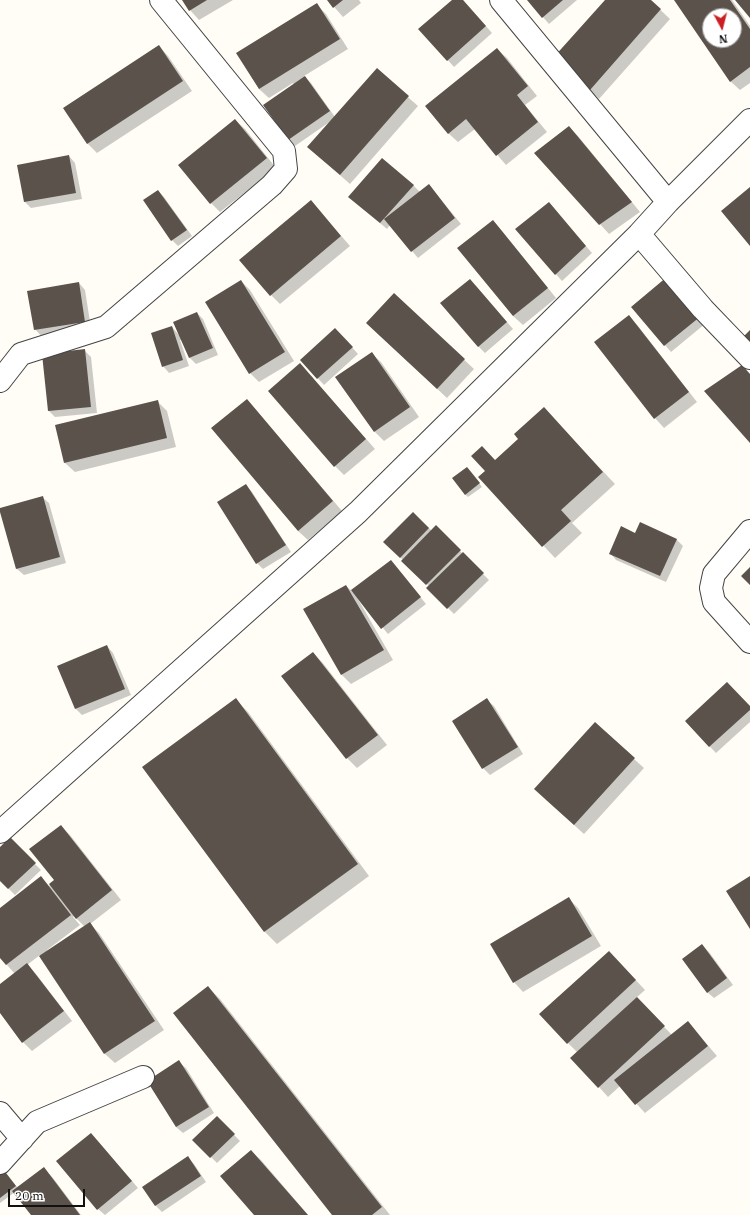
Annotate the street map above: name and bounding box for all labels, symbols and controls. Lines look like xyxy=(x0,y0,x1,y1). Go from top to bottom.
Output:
north arrow xyxy=(702,8,742,48)
text: N xyxy=(718,31,729,46)
scale bar xyxy=(10,1181,87,1207)
text: 20 m xyxy=(15,1188,44,1203)

